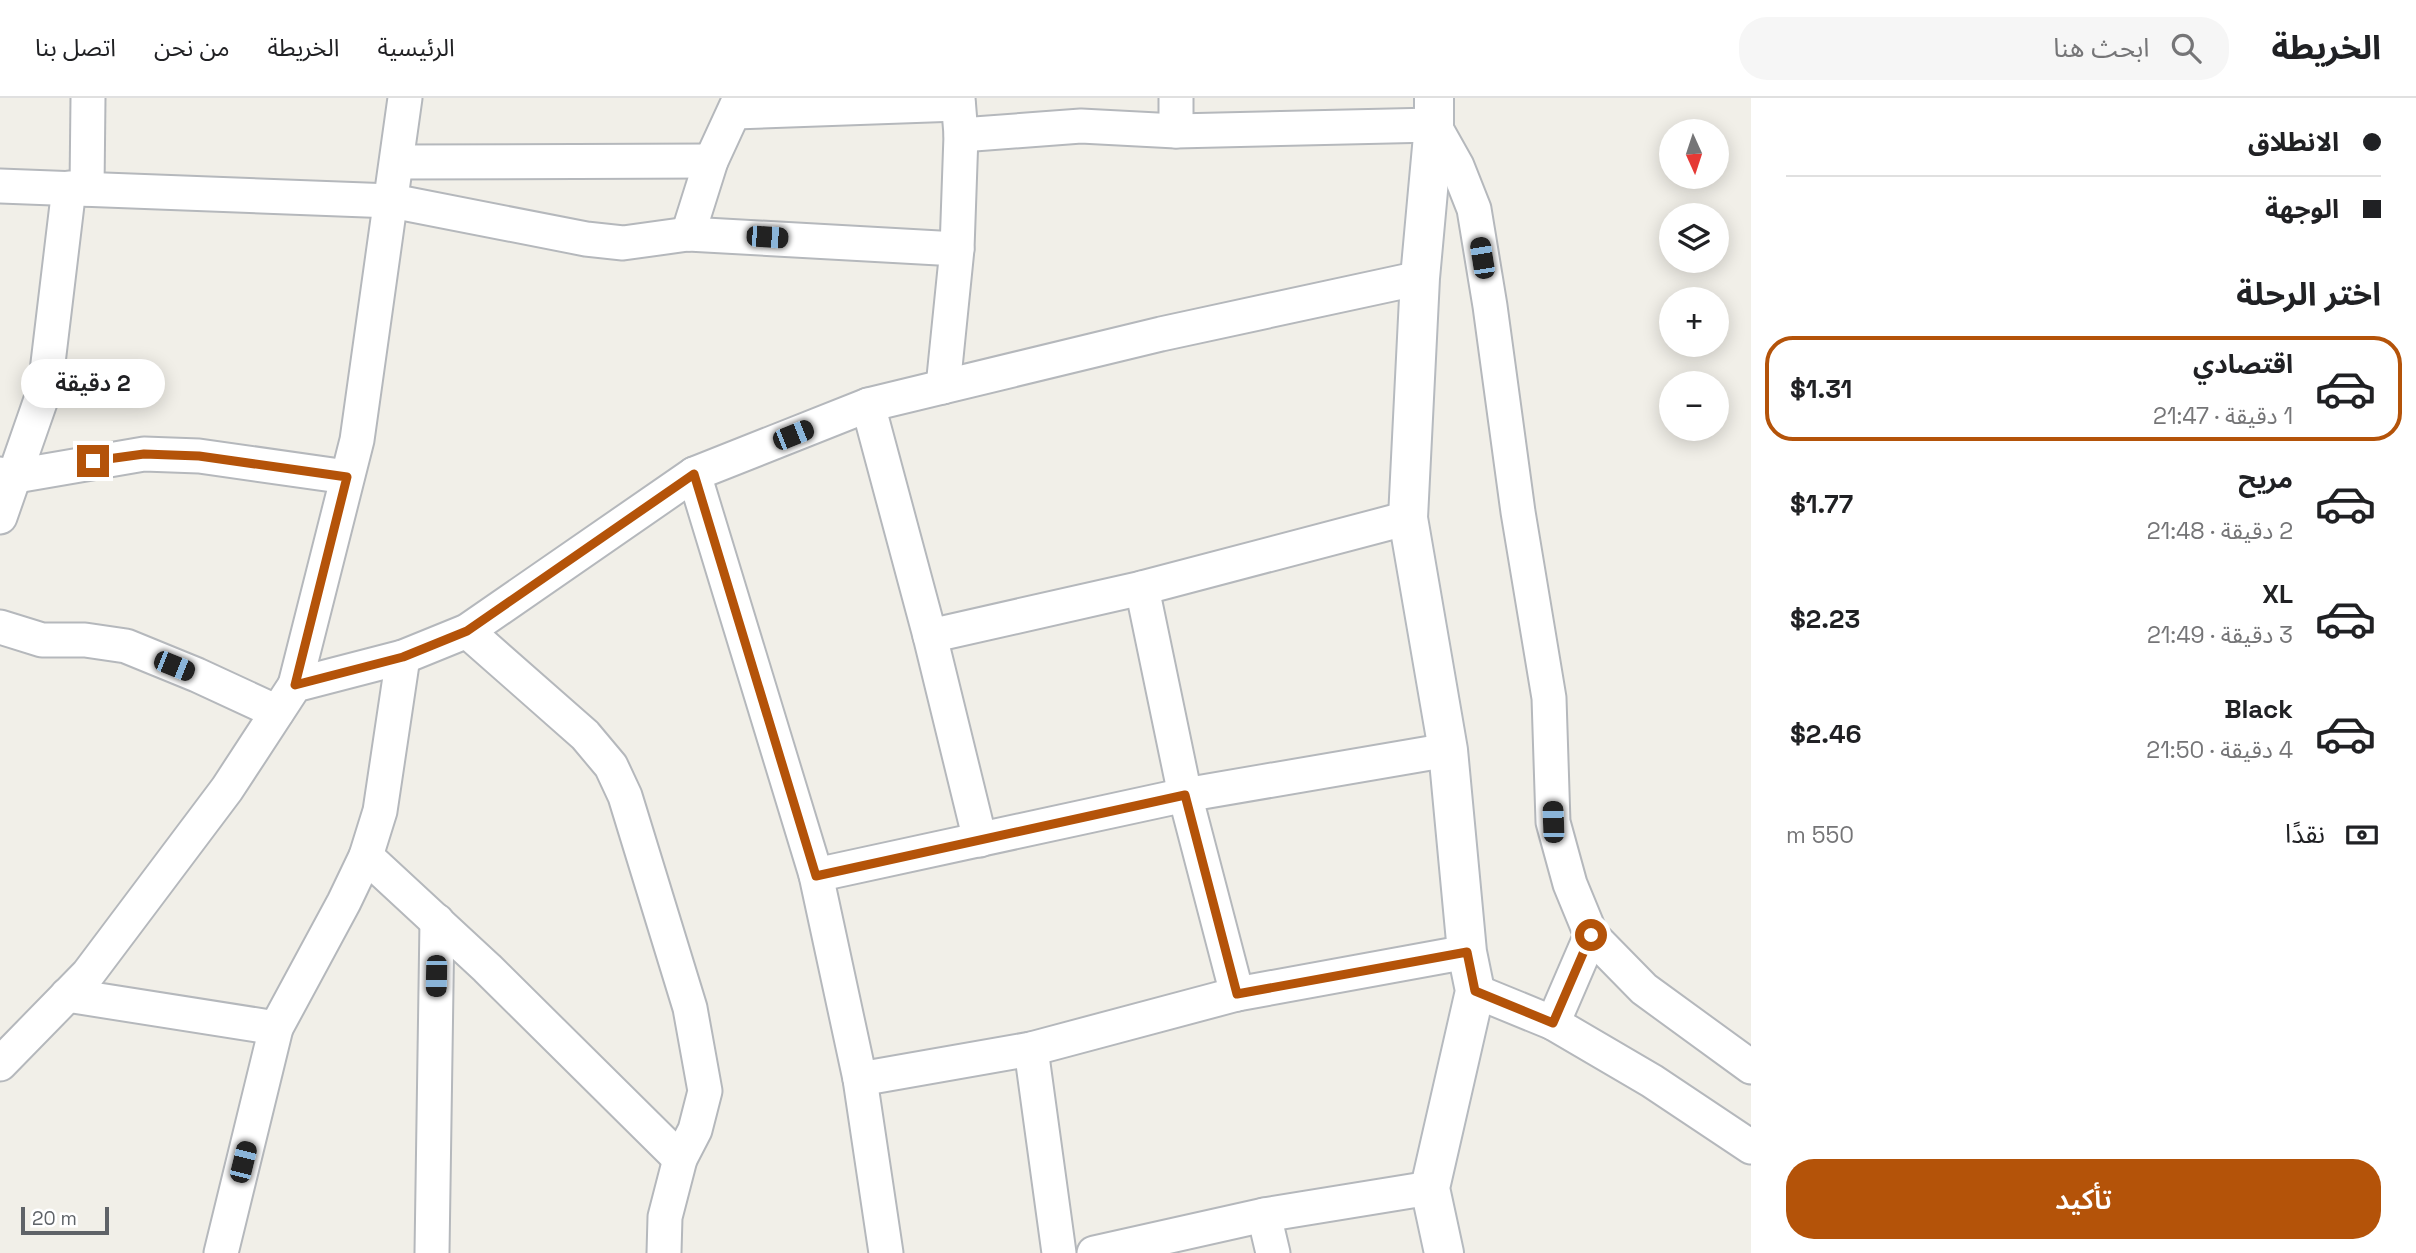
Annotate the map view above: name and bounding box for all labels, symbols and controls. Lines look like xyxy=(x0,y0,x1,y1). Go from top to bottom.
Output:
search box xyxy=(1739,17,2229,80)
text: الخريطة xyxy=(2271,27,2381,69)
icon: search xyxy=(2167,29,2205,67)
text: ابحث هنا xyxy=(2053,31,2149,65)
text: اتصل بنا xyxy=(35,32,116,63)
text: من نحن xyxy=(154,32,230,63)
text: الخريطة xyxy=(268,32,340,63)
text: الرئيسية xyxy=(378,32,455,63)
north arrow xyxy=(1659,119,1729,189)
map controls xyxy=(1659,119,1729,441)
text: الانطلاق xyxy=(2248,125,2339,159)
text: الوجهة xyxy=(2265,192,2339,226)
button: layers xyxy=(1659,203,1729,273)
car xyxy=(746,225,789,249)
car xyxy=(1469,236,1496,280)
text: اختر الرحلة xyxy=(2236,274,2381,314)
button: + xyxy=(1659,287,1729,357)
text: اقتصادي xyxy=(2193,347,2293,381)
icon: car xyxy=(2314,357,2377,420)
callout: 2 دقيقة xyxy=(21,360,165,408)
text: 2 دقيقة xyxy=(55,368,131,398)
button: − xyxy=(1659,371,1729,441)
text: $1.31 xyxy=(1790,372,1852,406)
text: 1 دقيقة · 21:47 xyxy=(2153,401,2293,431)
car xyxy=(770,417,817,453)
route end xyxy=(77,445,109,477)
text: مريح xyxy=(2238,462,2293,496)
icon: car xyxy=(2314,472,2377,535)
text: $1.77 xyxy=(1790,487,1853,521)
text: 2 دقيقة · 21:48 xyxy=(2147,516,2293,546)
text: XL xyxy=(2262,577,2293,611)
icon: car xyxy=(2314,587,2377,650)
text: $2.23 xyxy=(1790,602,1860,636)
text: 3 دقيقة · 21:49 xyxy=(2147,620,2293,650)
car xyxy=(151,648,198,684)
text: Black xyxy=(2224,692,2293,726)
icon: car xyxy=(2314,702,2377,765)
text: $2.46 xyxy=(1790,717,1862,751)
text: 4 دقيقة · 21:50 xyxy=(2146,735,2293,765)
car xyxy=(1542,801,1565,843)
icon: cash xyxy=(2343,816,2381,854)
text: نقدًا xyxy=(2285,817,2325,851)
text: 550 m xyxy=(1786,820,1854,850)
route start xyxy=(1575,919,1607,951)
car xyxy=(426,955,447,997)
car xyxy=(228,1139,259,1185)
button: تأكيد xyxy=(1786,1159,2381,1239)
scale bar xyxy=(21,1204,108,1236)
text: 20 m xyxy=(32,1206,77,1231)

